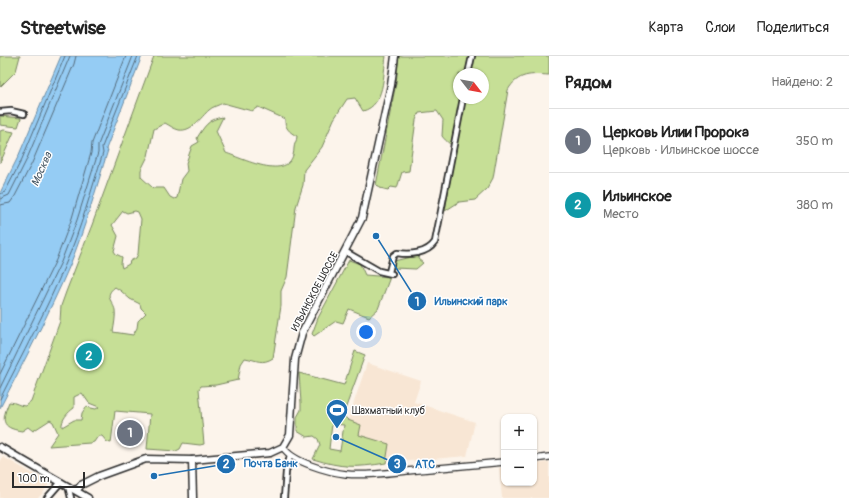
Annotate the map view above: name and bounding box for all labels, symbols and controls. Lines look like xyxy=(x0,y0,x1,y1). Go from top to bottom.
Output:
text: Streetwise xyxy=(20,16,106,40)
text: Карта xyxy=(649,19,683,36)
text: Слои xyxy=(705,19,735,36)
text: Поделиться xyxy=(757,19,829,36)
north arrow xyxy=(453,68,489,104)
text: Рядом xyxy=(565,72,612,93)
text: Найдено: 2 xyxy=(771,74,833,90)
text: Церковь Илии Пророка xyxy=(603,123,749,142)
text: 1 xyxy=(575,133,581,149)
text: 350 m xyxy=(795,133,833,149)
text: Церковь · Ильинское шоссе xyxy=(603,142,759,158)
water label: Москва xyxy=(28,149,55,188)
text: Ильинское xyxy=(603,187,672,206)
text: 2 xyxy=(574,197,582,213)
text: 380 m xyxy=(796,197,833,213)
text: Место xyxy=(603,206,639,222)
street label: ИЛЬИНСКОЕ ШОССЕ xyxy=(289,250,341,333)
callout: Ильинский парк xyxy=(407,290,516,313)
text: 1 xyxy=(415,295,419,310)
text: Ильинский парк xyxy=(434,295,508,308)
your location xyxy=(356,322,376,342)
pin: 2 xyxy=(76,341,102,371)
sports icon: Шахматный клуб xyxy=(324,397,350,430)
place label: Шахматный клуб xyxy=(352,405,425,417)
map controls xyxy=(501,414,537,486)
button: + xyxy=(501,414,537,450)
pin: 1 xyxy=(117,418,143,448)
button: − xyxy=(501,450,537,486)
callout: Почта Банк xyxy=(216,452,306,475)
callout: АТС xyxy=(387,453,443,476)
text: 2 xyxy=(223,457,230,472)
text: Почта Банк xyxy=(244,457,298,470)
text: 3 xyxy=(394,457,401,472)
text: АТС xyxy=(415,458,435,471)
scale bar xyxy=(12,470,85,489)
text: 100 m xyxy=(18,472,49,485)

